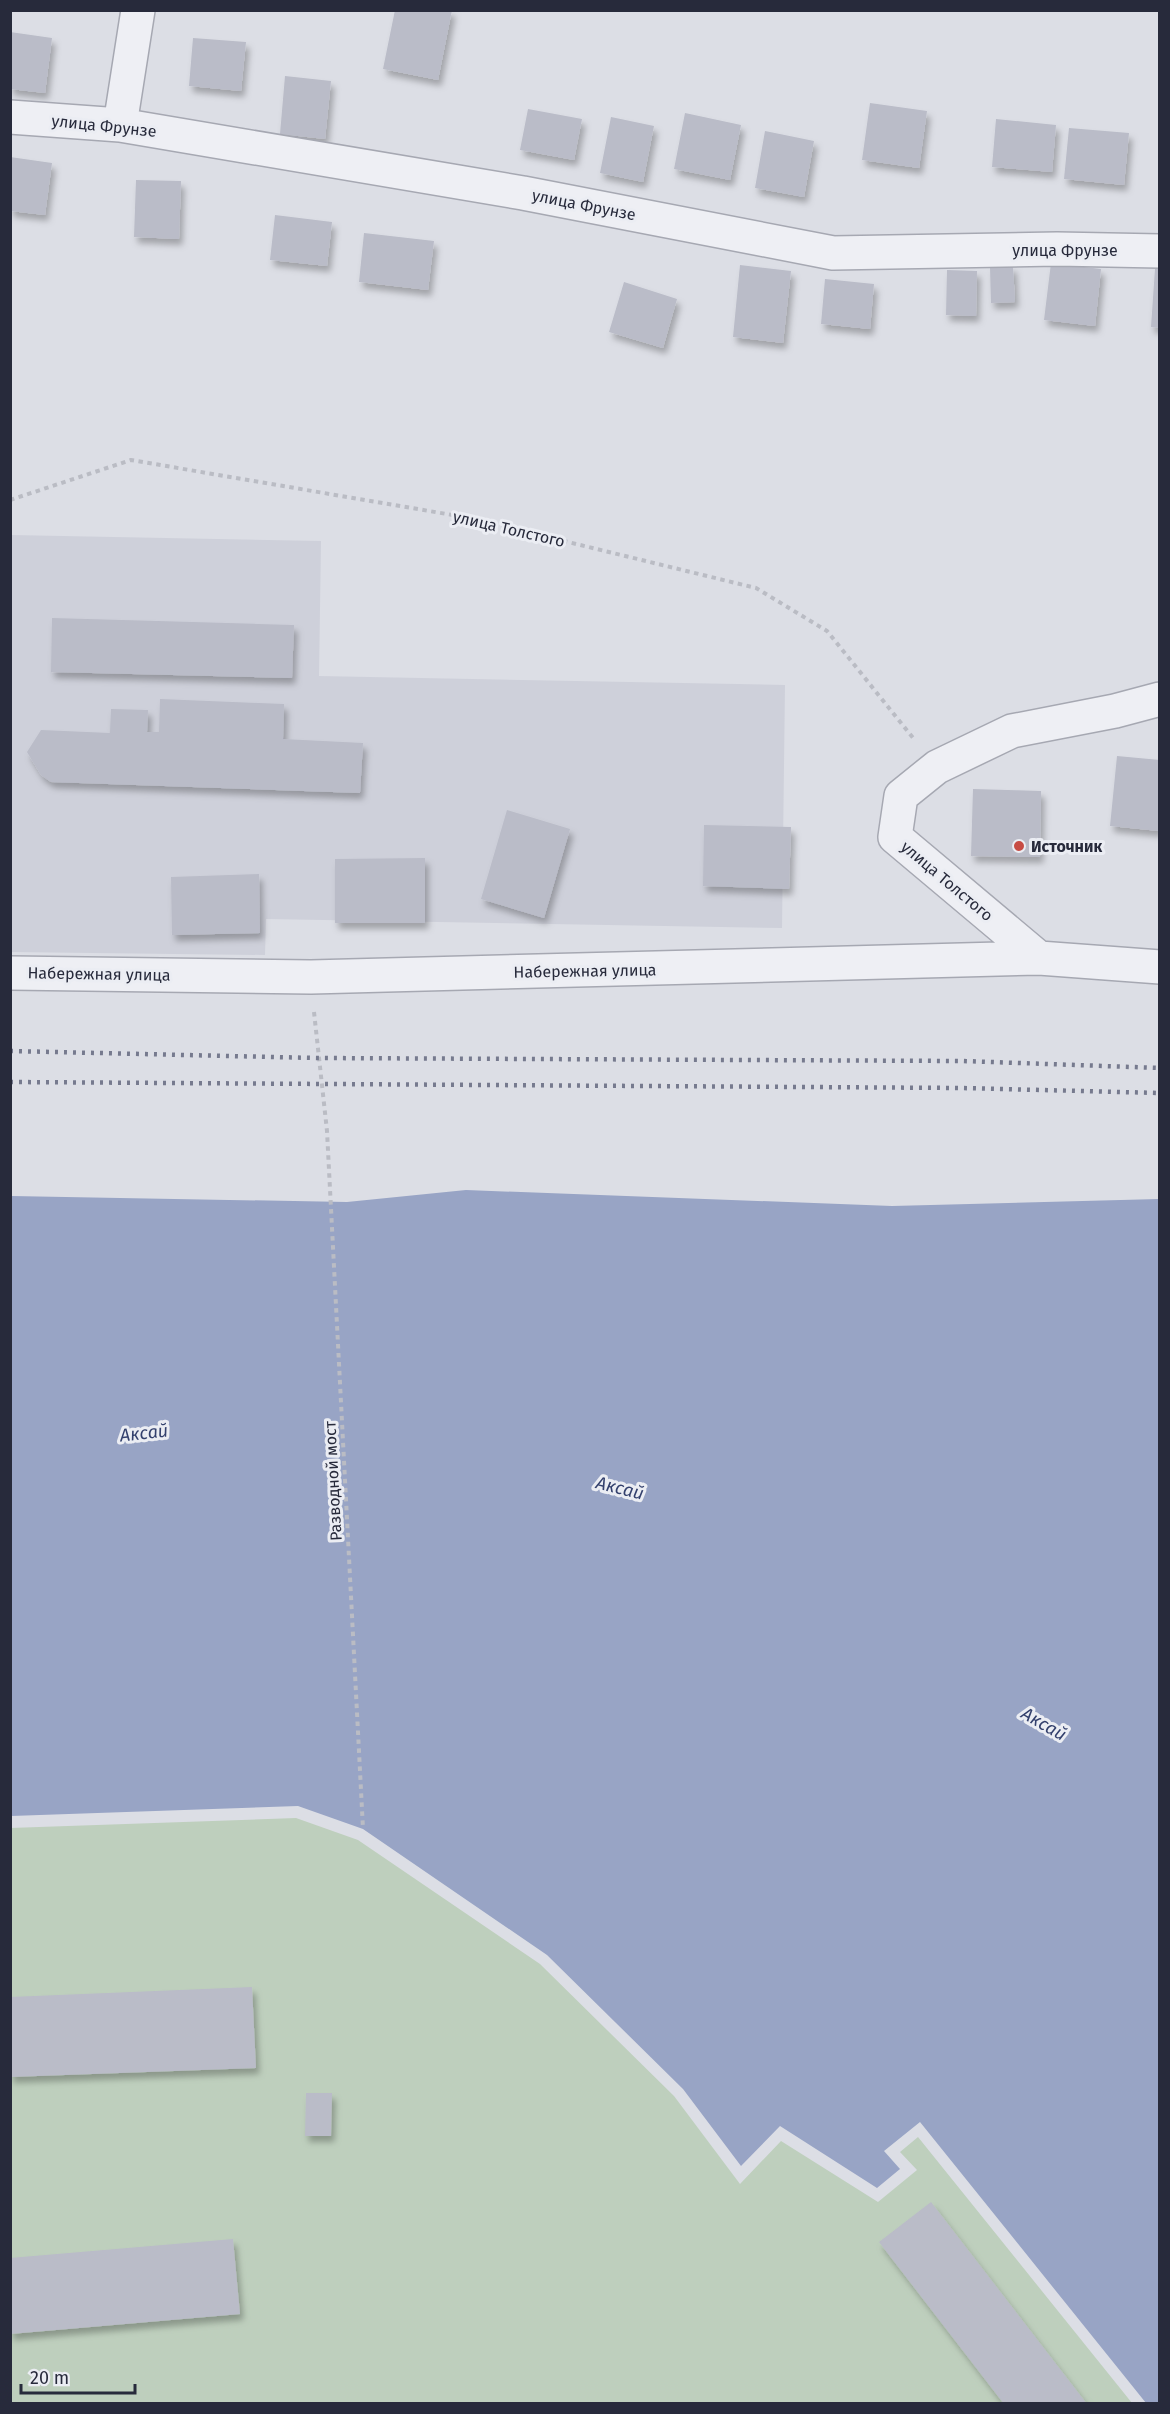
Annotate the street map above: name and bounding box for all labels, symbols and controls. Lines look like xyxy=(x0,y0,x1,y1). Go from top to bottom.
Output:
street label: улица Фрунзе xyxy=(51,111,157,141)
street label: улица Фрунзе xyxy=(530,186,638,224)
street label: улица Фрунзе xyxy=(1012,241,1118,260)
street label: улица Толстого xyxy=(451,507,567,551)
street label: улица Толстого xyxy=(897,837,997,925)
place label: Источник xyxy=(1031,837,1102,856)
marker: Источник xyxy=(1012,839,1026,853)
street label: Набережная улица xyxy=(513,960,657,982)
street label: Набережная улица xyxy=(27,963,171,985)
water label: Аксай xyxy=(118,1420,169,1447)
street label: Разводной мост xyxy=(320,1420,346,1541)
water label: Аксай xyxy=(593,1471,646,1505)
water label: Аксай xyxy=(1017,1702,1070,1746)
scale bar xyxy=(21,2357,135,2395)
text: 20 m xyxy=(30,2367,69,2389)

